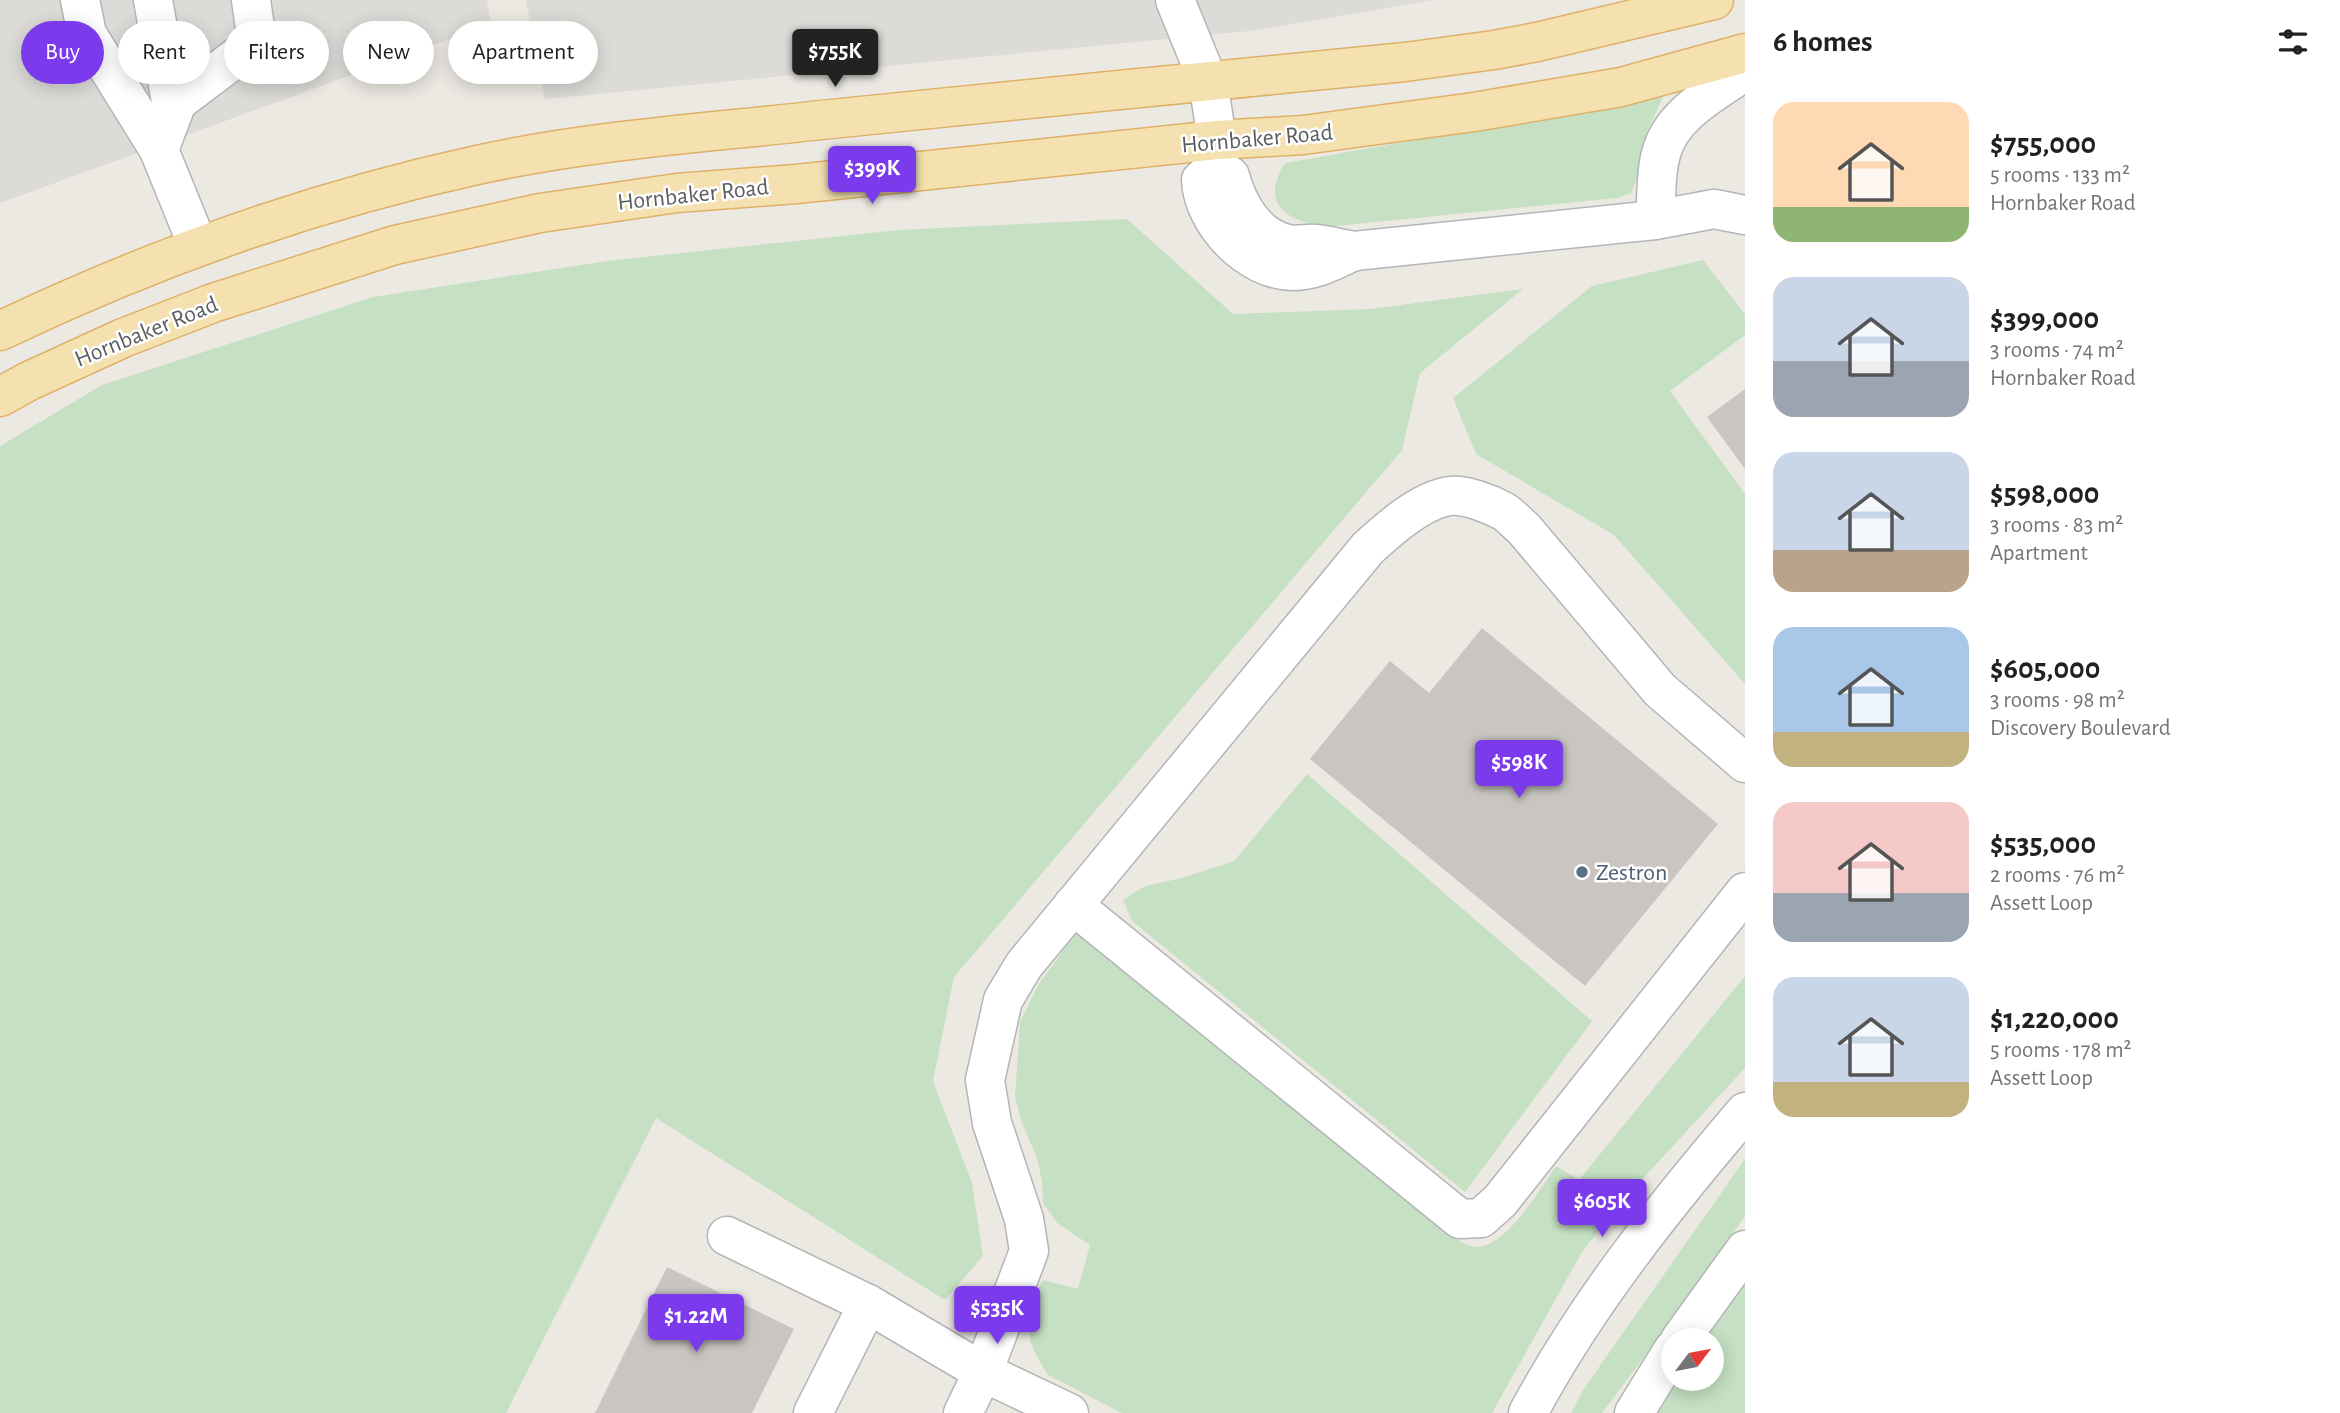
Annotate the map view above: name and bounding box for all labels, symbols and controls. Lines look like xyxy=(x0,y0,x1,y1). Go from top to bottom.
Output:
chip: Buy xyxy=(21,21,104,84)
chip: Rent xyxy=(118,21,210,84)
chip: Filters xyxy=(224,21,329,84)
chip: New xyxy=(343,21,434,84)
chip: Apartment xyxy=(448,21,598,84)
icon: filters xyxy=(2274,23,2312,61)
text: 6 homes xyxy=(1773,27,1873,57)
pin: $755K xyxy=(786,29,884,89)
text: $755K xyxy=(808,40,862,63)
street label: Hornbaker Road xyxy=(1180,120,1334,158)
text: $755,000 xyxy=(1990,129,2096,159)
icon: home xyxy=(1829,130,1913,214)
pin: $399K xyxy=(823,146,921,206)
text: $399K xyxy=(844,157,900,180)
text: 5 rooms · 133 m² xyxy=(1990,164,2130,187)
street label: Hornbaker Road xyxy=(616,175,770,215)
text: Hornbaker Road xyxy=(1990,192,2136,215)
street label: Hornbaker Road xyxy=(71,292,221,372)
text: $399,000 xyxy=(1990,304,2099,334)
icon: home xyxy=(1829,305,1913,389)
text: 3 rooms · 74 m² xyxy=(1990,339,2124,362)
text: Hornbaker Road xyxy=(1990,367,2136,390)
text: $598,000 xyxy=(1990,479,2100,509)
icon: home xyxy=(1829,480,1913,564)
text: 3 rooms · 83 m² xyxy=(1990,514,2123,537)
text: Apartment xyxy=(1990,542,2088,565)
text: $605,000 xyxy=(1990,654,2100,684)
icon: home xyxy=(1829,655,1913,739)
text: 3 rooms · 98 m² xyxy=(1990,689,2125,712)
text: Discovery Boulevard xyxy=(1990,717,2171,740)
pin: $598K xyxy=(1470,740,1568,800)
text: $598K xyxy=(1491,751,1547,774)
text: $535,000 xyxy=(1990,829,2096,859)
icon: home xyxy=(1829,830,1913,914)
place label: Zestron xyxy=(1596,861,1667,885)
marker: Zestron xyxy=(1574,864,1590,880)
text: 2 rooms · 76 m² xyxy=(1990,864,2124,887)
text: Assett Loop xyxy=(1990,892,2093,915)
text: $1,220,000 xyxy=(1990,1004,2119,1034)
icon: home xyxy=(1829,1005,1913,1089)
text: 5 rooms · 178 m² xyxy=(1990,1039,2132,1062)
text: Assett Loop xyxy=(1990,1067,2093,1090)
pin: $605K xyxy=(1553,1180,1651,1239)
text: $605K xyxy=(1574,1190,1630,1213)
pin: $535K xyxy=(948,1286,1046,1346)
pin: $1.22M xyxy=(639,1294,753,1354)
text: $535K xyxy=(970,1297,1024,1320)
text: $1.22M xyxy=(664,1305,728,1328)
north arrow xyxy=(1661,1328,1724,1391)
map controls xyxy=(1661,1328,1724,1391)

